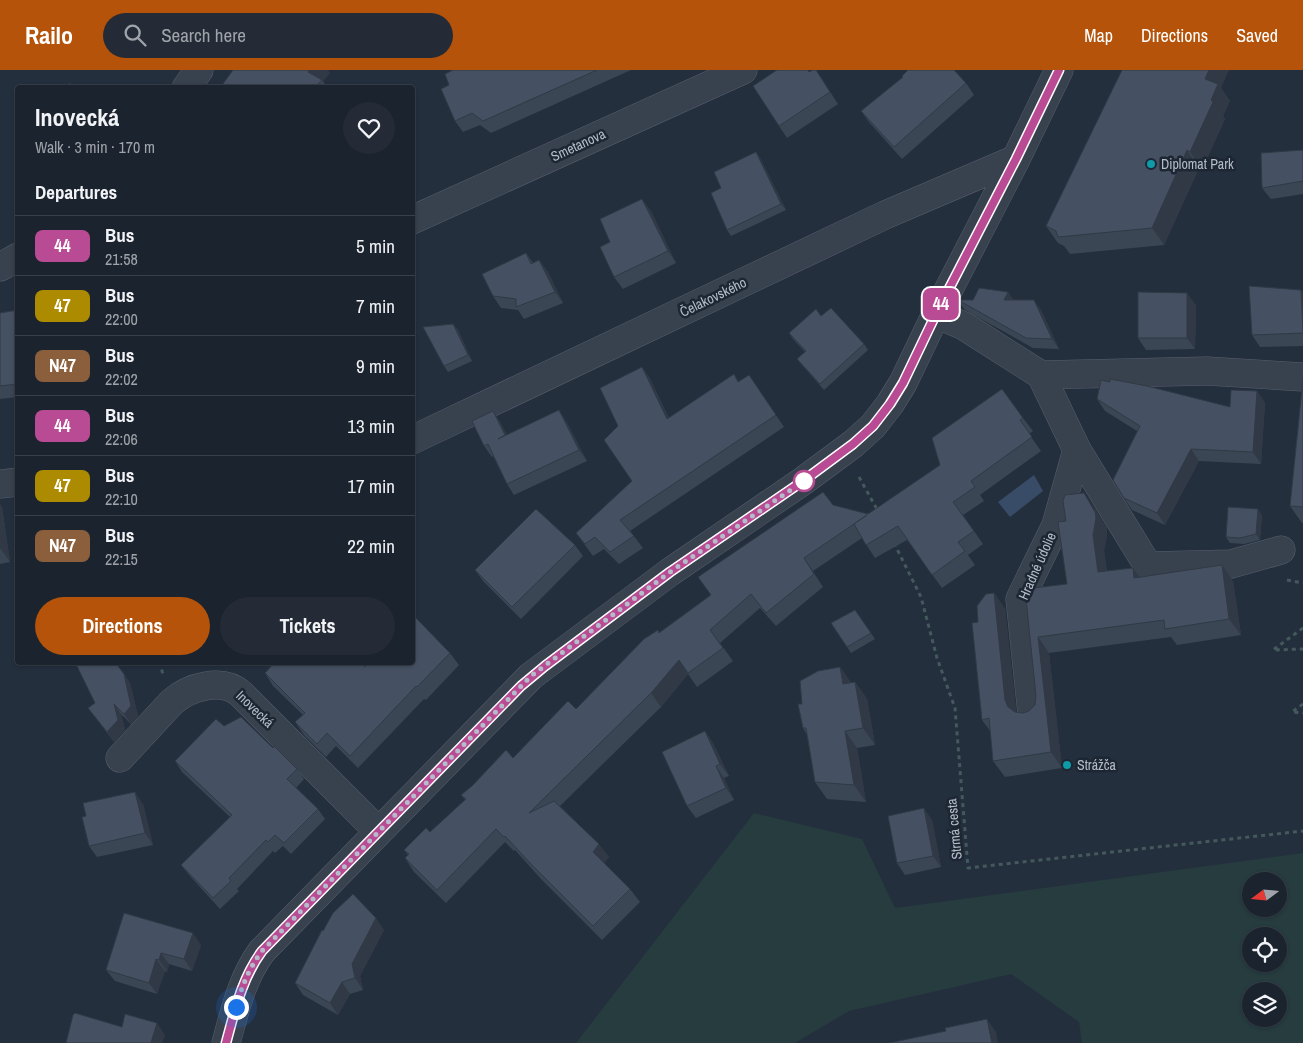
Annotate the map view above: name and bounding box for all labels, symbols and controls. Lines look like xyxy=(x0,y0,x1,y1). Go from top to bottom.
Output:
search box xyxy=(103,13,453,58)
text: Railo xyxy=(25,19,73,51)
icon: search xyxy=(121,21,149,49)
text: Search here xyxy=(161,22,246,48)
text: Map xyxy=(1084,23,1113,48)
text: Directions xyxy=(1141,23,1208,48)
text: Saved xyxy=(1236,23,1278,48)
text: Inovecká xyxy=(35,101,119,133)
button: heart xyxy=(343,102,395,154)
street label: Smetanova xyxy=(548,124,609,165)
text: Walk · 3 min · 170 m xyxy=(35,136,155,158)
place label: Diplomat Park xyxy=(1161,155,1234,173)
marker: Diplomat Park xyxy=(1145,158,1157,170)
text: Departures xyxy=(35,179,117,205)
text: Bus xyxy=(105,222,134,248)
text: 44 xyxy=(54,233,71,258)
text: 5 min xyxy=(356,233,395,259)
text: 21:58 xyxy=(105,248,138,270)
street label: Čelakovského xyxy=(677,273,749,321)
text: Bus xyxy=(105,282,134,308)
line badge: 44 xyxy=(918,288,964,320)
text: 44 xyxy=(933,291,949,316)
text: 47 xyxy=(54,293,71,318)
text: 7 min xyxy=(356,293,395,319)
text: 22:00 xyxy=(105,308,138,330)
text: Bus xyxy=(105,342,134,368)
text: N47 xyxy=(49,353,76,378)
text: 9 min xyxy=(356,353,395,379)
text: 22:02 xyxy=(105,368,138,390)
text: Bus xyxy=(105,402,134,428)
text: 44 xyxy=(54,413,71,438)
text: 13 min xyxy=(347,413,395,439)
text: 22:06 xyxy=(105,428,138,450)
text: Bus xyxy=(105,462,134,488)
unlabelled marker xyxy=(793,470,815,492)
text: 47 xyxy=(54,473,71,498)
text: 17 min xyxy=(347,473,395,499)
text: 22:10 xyxy=(105,488,138,510)
text: Bus xyxy=(105,522,134,548)
street label: Hradné údolie xyxy=(1014,529,1060,603)
text: N47 xyxy=(49,533,76,558)
text: 22 min xyxy=(347,533,395,559)
text: 22:15 xyxy=(105,548,138,570)
button: Directions xyxy=(35,597,210,655)
button: Tickets xyxy=(220,597,395,655)
street label: Inovecká xyxy=(232,687,278,732)
place label: Strážča xyxy=(1077,756,1117,774)
marker: Strážča xyxy=(1061,759,1073,771)
street label: Strmá cesta xyxy=(942,797,966,860)
north arrow xyxy=(1242,872,1288,918)
map controls xyxy=(1242,872,1287,1027)
button: locate xyxy=(1242,927,1287,972)
button: layers xyxy=(1242,982,1287,1027)
your location xyxy=(224,995,249,1020)

